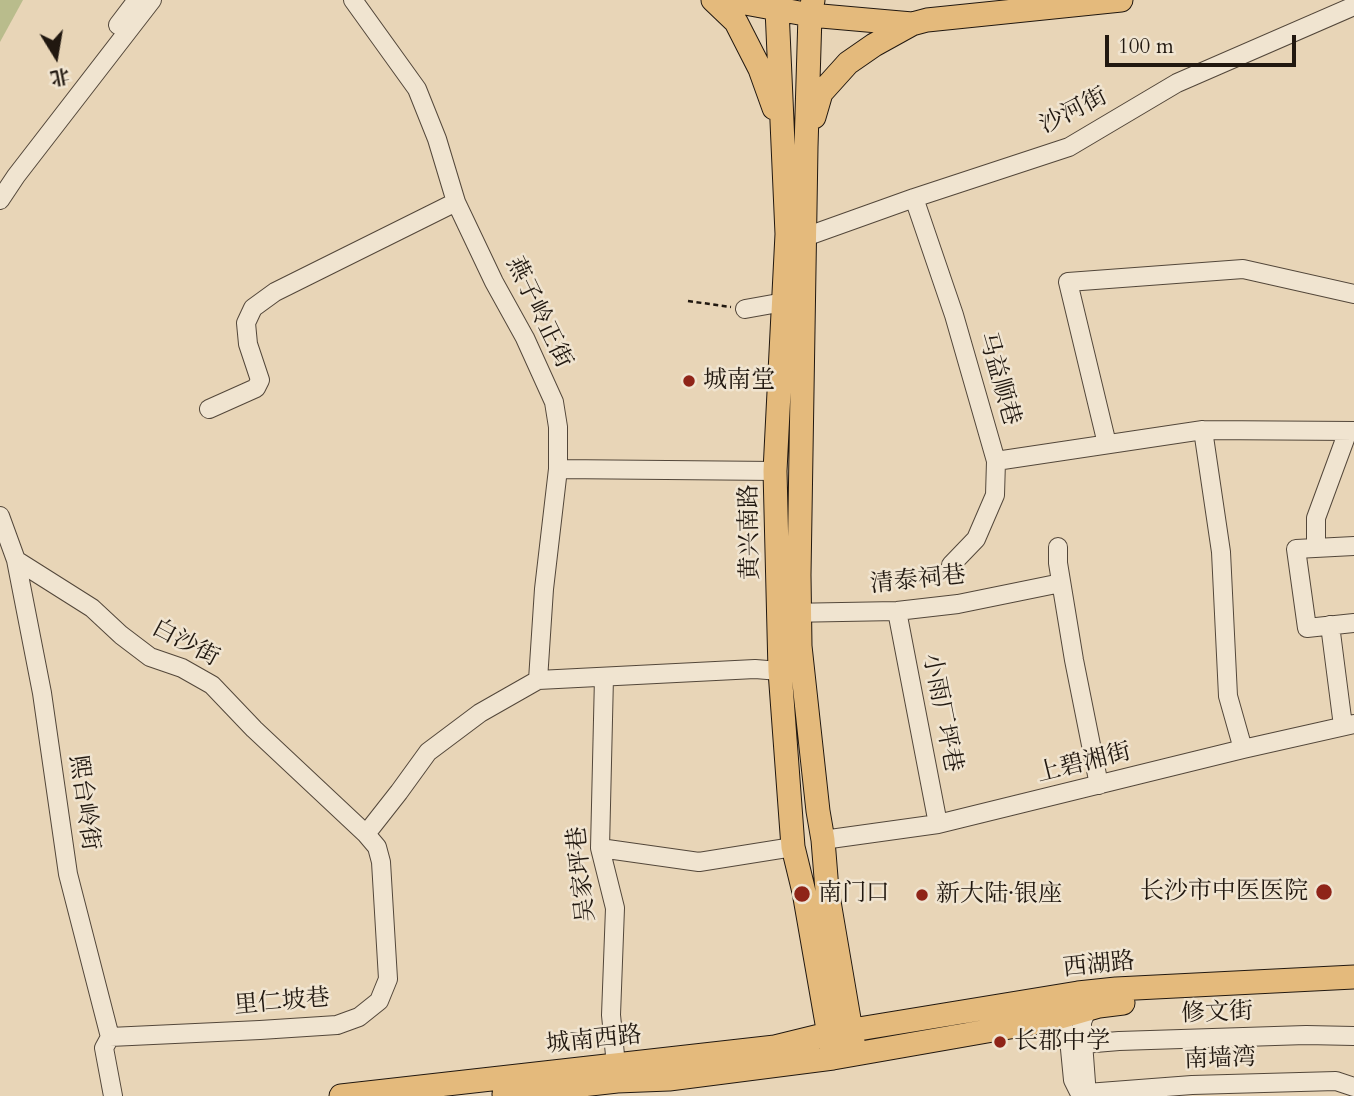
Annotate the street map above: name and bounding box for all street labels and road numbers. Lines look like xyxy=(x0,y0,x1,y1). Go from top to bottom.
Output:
street label: 沙河街 xyxy=(1035,83,1113,141)
street label: 燕子岭正街 xyxy=(499,253,577,373)
street label: 马益顺巷 xyxy=(971,329,1025,429)
street label: 黄兴南路 xyxy=(736,484,766,580)
street label: 清泰祠巷 xyxy=(869,562,967,600)
street label: 白沙街 xyxy=(146,614,224,674)
street label: 小雨厂坪巷 xyxy=(915,651,967,775)
street label: 上碧湘街 xyxy=(1034,738,1134,790)
street label: 熙台岭街 xyxy=(62,753,104,853)
street label: 吴家坪巷 xyxy=(564,825,602,923)
street label: 西湖路 xyxy=(1062,948,1136,984)
street label: 里仁坡巷 xyxy=(233,984,331,1022)
street label: 修文街 xyxy=(1181,998,1253,1030)
street label: 城南西路 xyxy=(545,1022,643,1060)
street label: 南墙湾 xyxy=(1184,1044,1256,1076)

